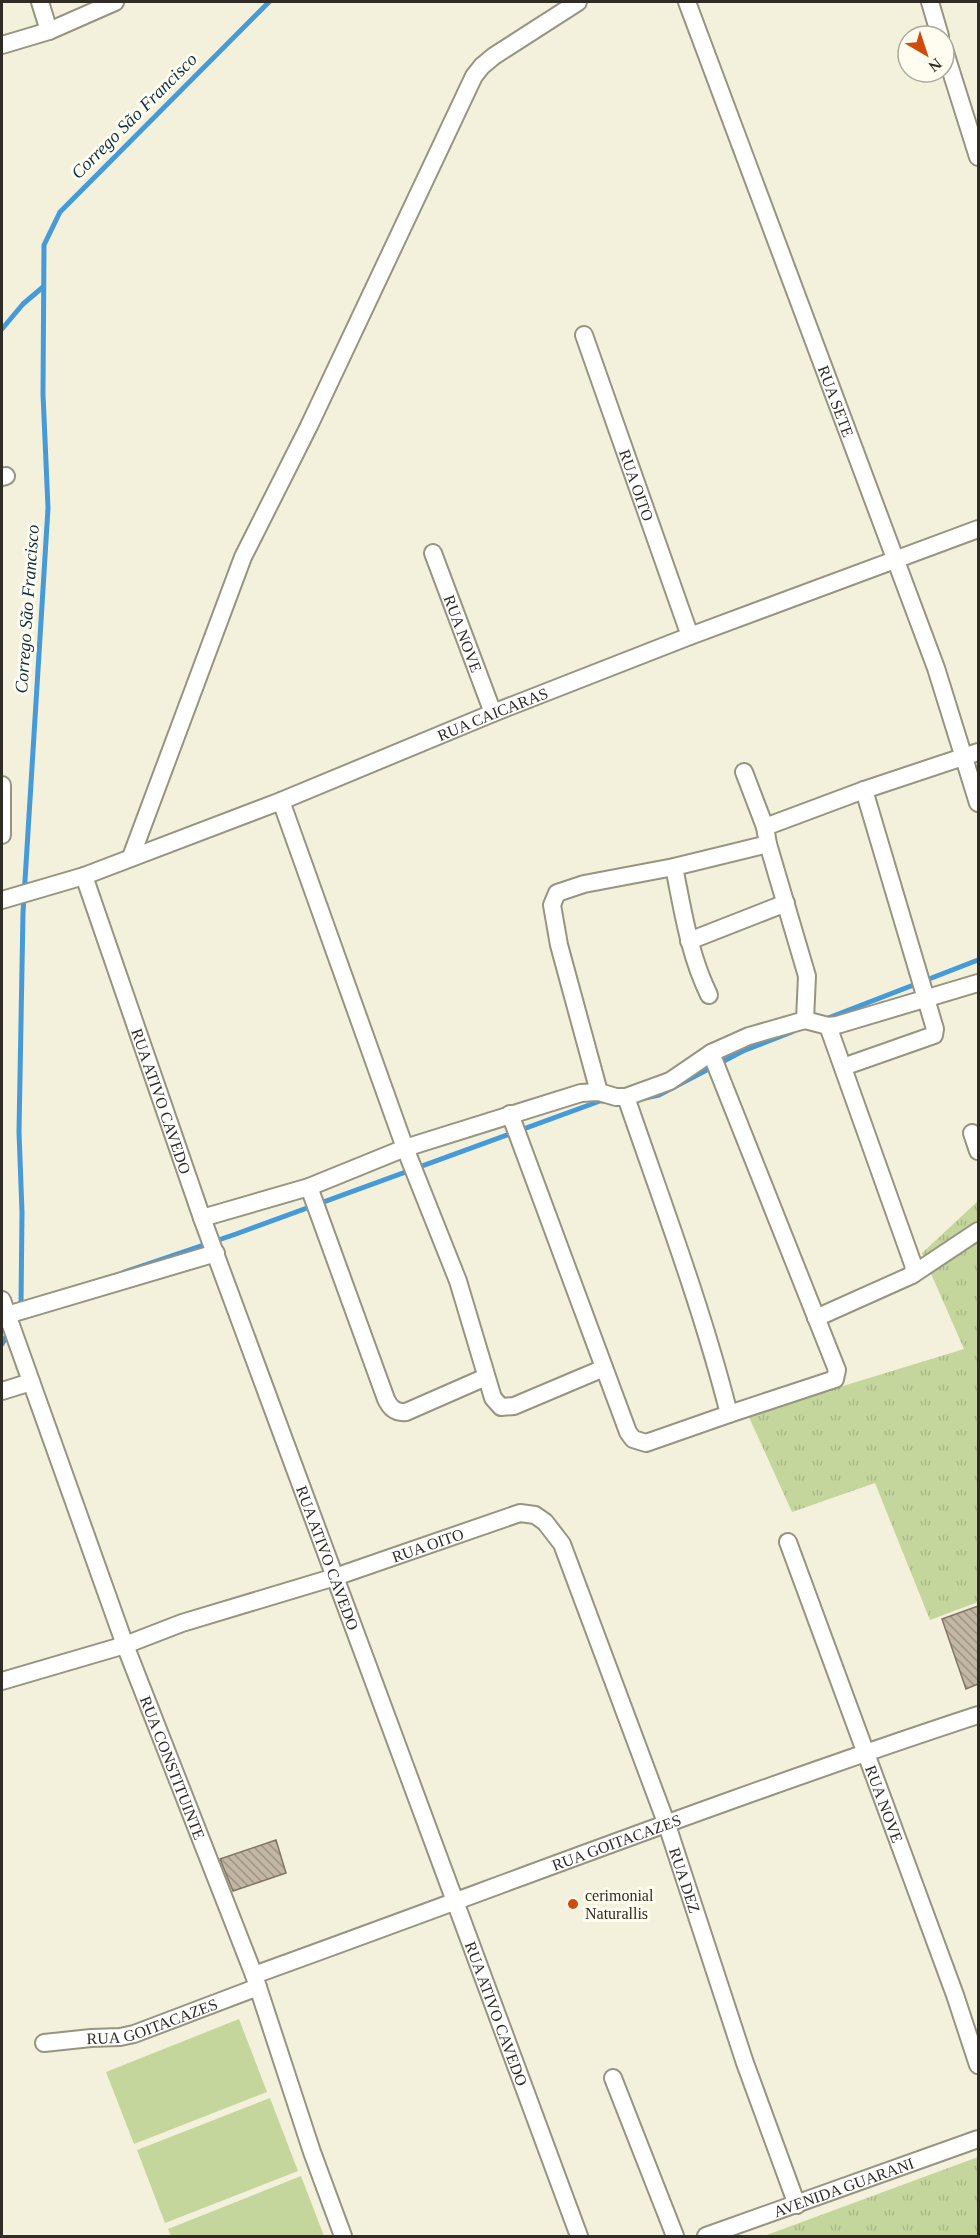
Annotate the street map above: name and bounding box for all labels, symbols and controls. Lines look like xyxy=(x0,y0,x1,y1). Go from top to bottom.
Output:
north arrow xyxy=(896,24,956,84)
water label: Corrego São Francisco xyxy=(67,49,201,183)
text: N xyxy=(925,55,945,76)
street label: RUA SETE xyxy=(815,363,857,439)
street label: RUA OITO xyxy=(616,447,657,523)
water label: Corrego São Francisco xyxy=(11,524,43,694)
street label: RUA NOVE xyxy=(440,593,485,675)
street label: RUA CAICARAS xyxy=(435,684,550,744)
street label: RUA ATIVO CAVEDO xyxy=(128,1026,194,1176)
street label: RUA ATIVO CAVEDO xyxy=(293,1483,362,1632)
street label: RUA OITO xyxy=(390,1525,466,1566)
street label: RUA CONSTITUINTE xyxy=(137,1694,208,1842)
street label: RUA NOVE xyxy=(862,1763,906,1845)
street label: RUA GOITACAZES xyxy=(550,1811,683,1874)
street label: RUA DEZ xyxy=(666,1845,703,1915)
place label: cerimonial Naturallis xyxy=(585,1887,654,1922)
marker: cerimonial Naturallis xyxy=(566,1897,580,1911)
street label: RUA ATIVO CAVEDO xyxy=(462,1939,531,2088)
street label: RUA GOITACAZES xyxy=(86,1995,220,2047)
street label: AVENIDA GUARANI xyxy=(771,2155,916,2220)

